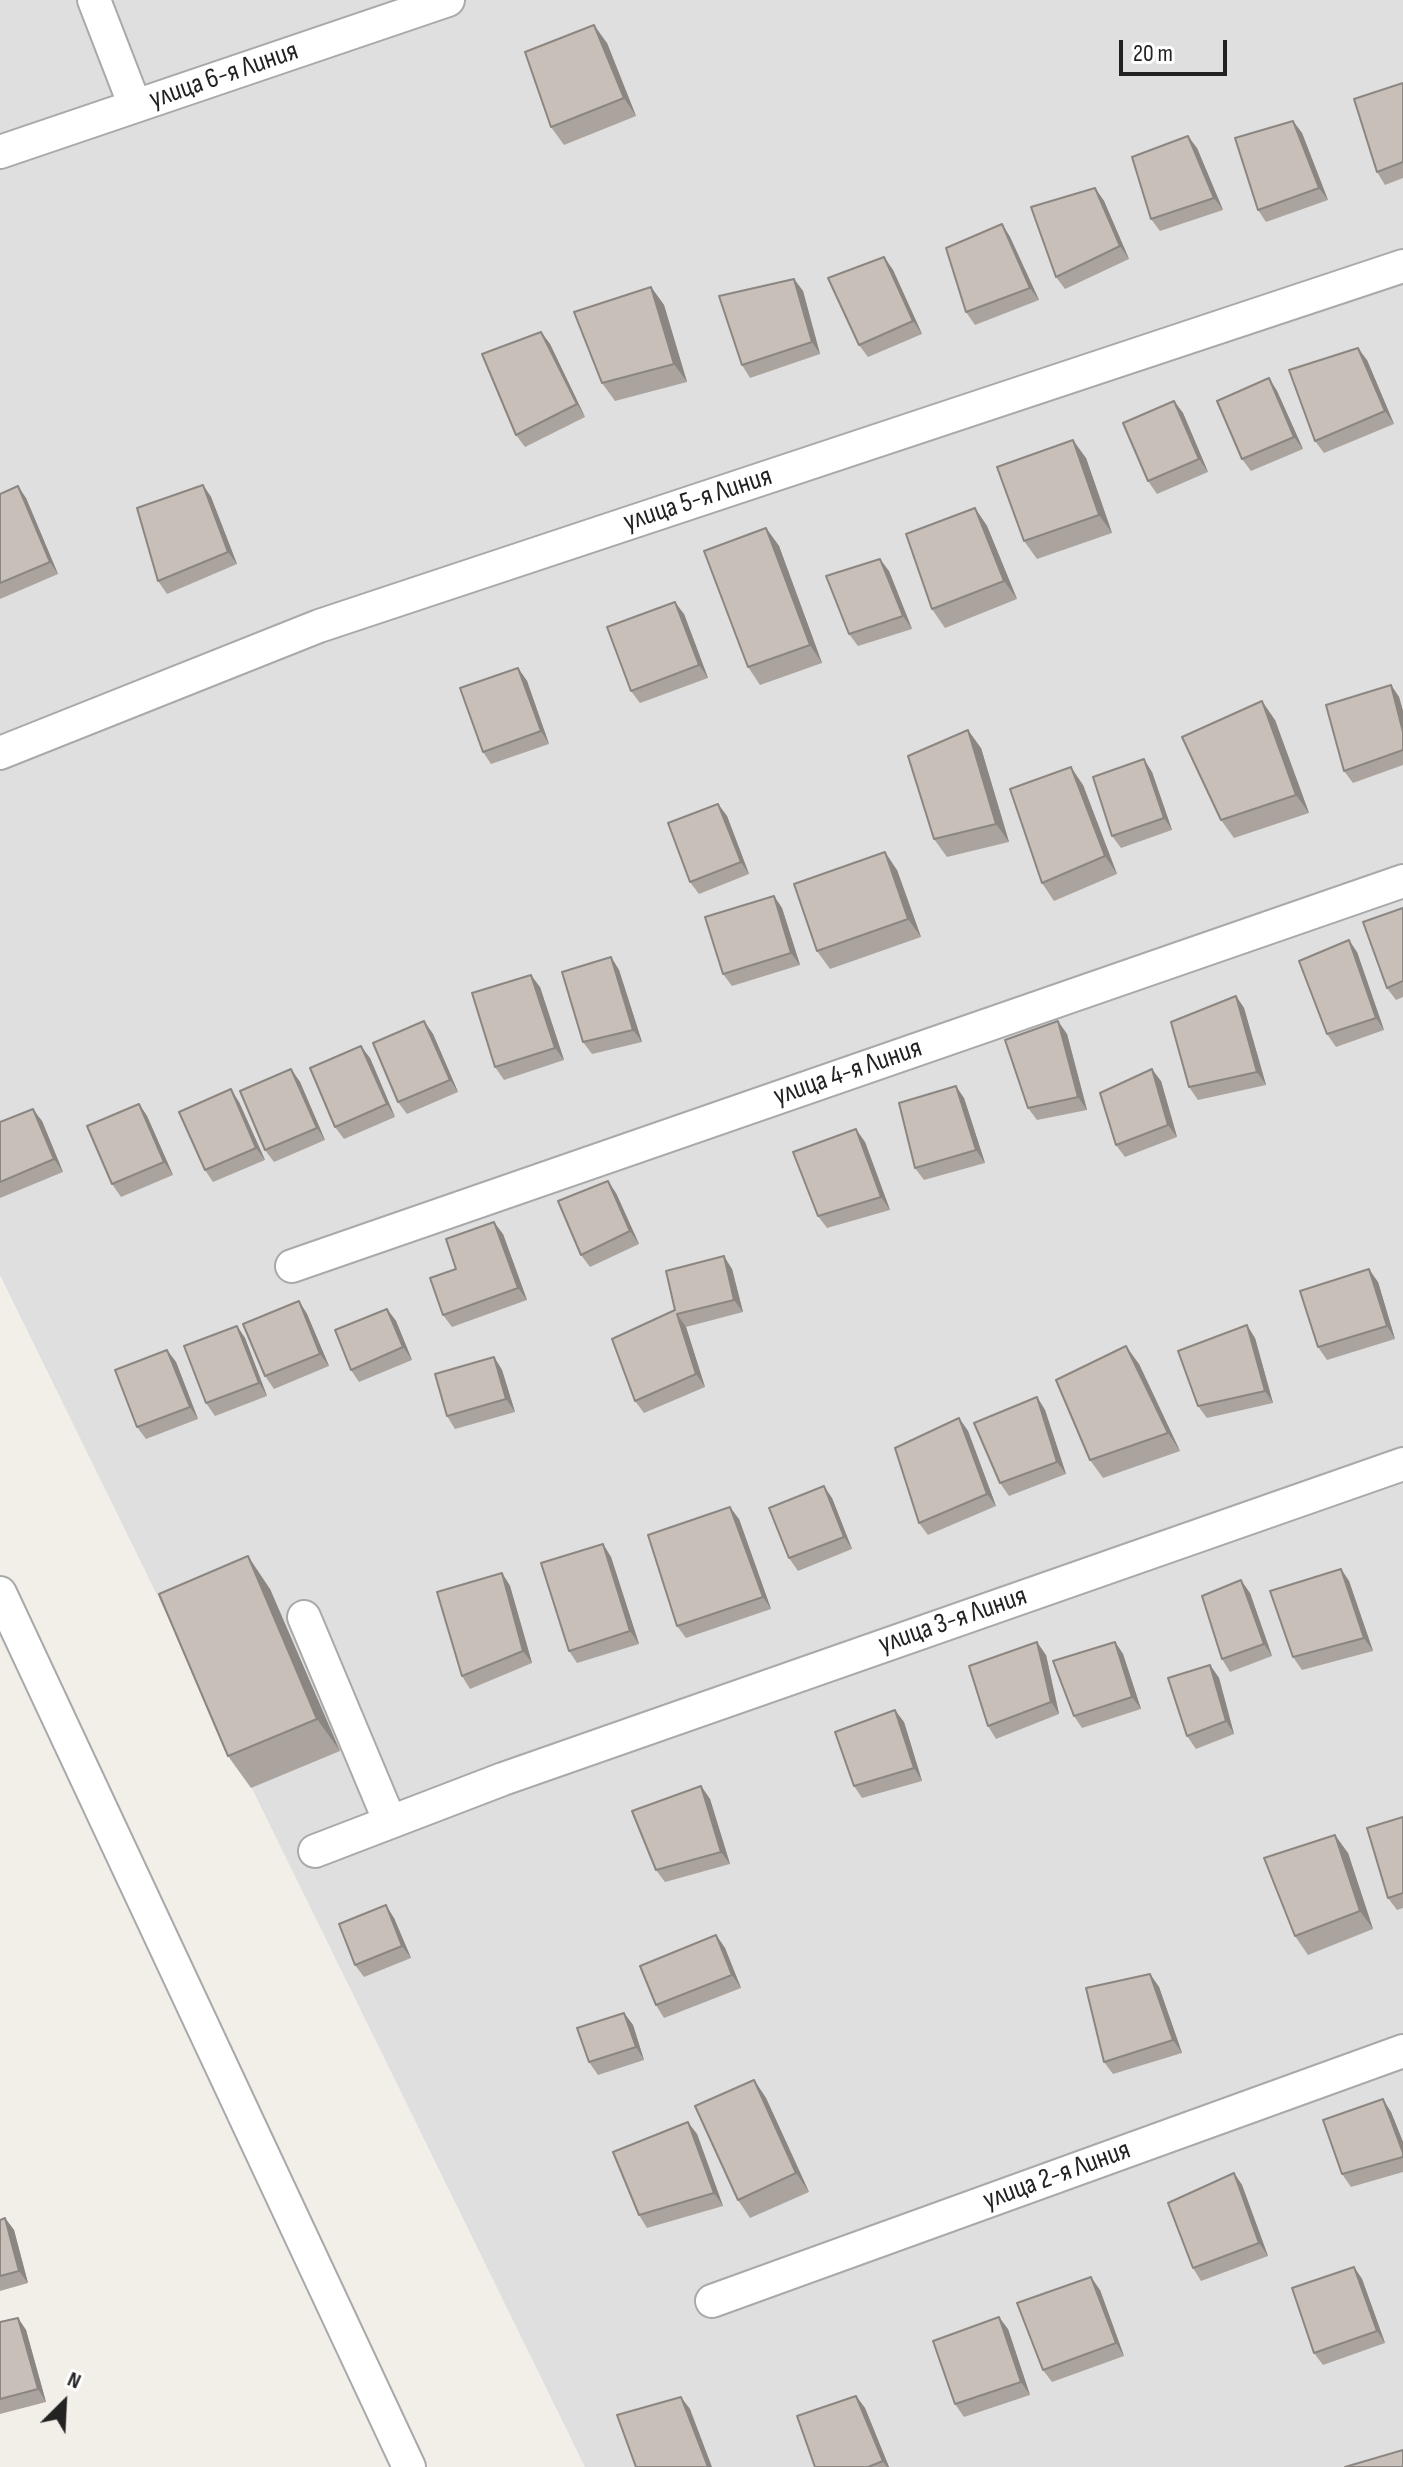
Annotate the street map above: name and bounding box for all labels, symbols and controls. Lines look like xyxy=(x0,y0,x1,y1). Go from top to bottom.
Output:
scale bar xyxy=(1123,24,1231,74)
street label: улица 6-я Линия xyxy=(145,35,303,117)
text: 20 m xyxy=(1133,39,1173,68)
street label: улица 5-я Линия xyxy=(620,460,776,540)
street label: улица 4-я Линия xyxy=(770,1032,926,1114)
street label: улица 3-я Линия xyxy=(875,1580,1031,1662)
street label: улица 2-я Линия xyxy=(979,2134,1135,2218)
north arrow xyxy=(24,2363,104,2443)
text: N xyxy=(63,2366,85,2395)

